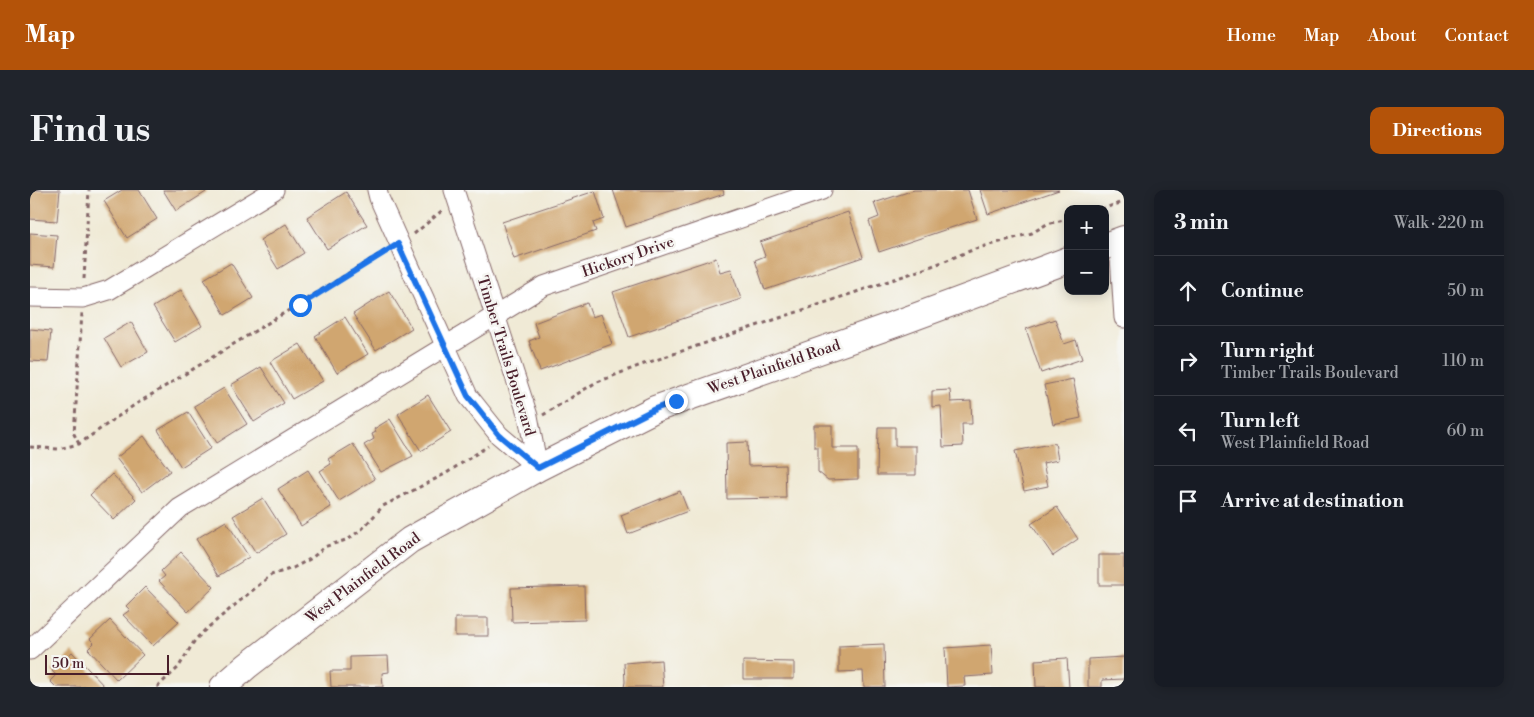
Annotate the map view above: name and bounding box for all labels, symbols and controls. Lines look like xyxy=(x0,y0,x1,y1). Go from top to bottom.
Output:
text: Map xyxy=(25,20,75,50)
text: Home xyxy=(1227,24,1276,47)
text: Map xyxy=(1304,24,1340,47)
text: About xyxy=(1368,24,1417,47)
text: Contact xyxy=(1445,24,1509,47)
button: Directions xyxy=(1370,107,1504,154)
text: Find us xyxy=(30,109,150,152)
map controls xyxy=(1064,205,1109,295)
button: + xyxy=(1064,205,1109,250)
text: 3 min xyxy=(1174,210,1229,236)
text: Walk · 220 m xyxy=(1394,213,1484,233)
street label: Hickory Drive xyxy=(579,232,677,282)
button: − xyxy=(1064,250,1109,295)
street label: Timber Trails Boulevard xyxy=(473,274,540,439)
icon: ahead xyxy=(1174,277,1202,305)
text: Continue xyxy=(1221,279,1304,303)
text: 50 m xyxy=(1447,281,1484,301)
route start xyxy=(289,294,312,317)
street label: West Plainfield Road xyxy=(704,335,843,399)
text: Turn right xyxy=(1221,339,1314,363)
icon: right xyxy=(1174,347,1202,375)
text: 110 m xyxy=(1442,351,1484,371)
text: Timber Trails Boulevard xyxy=(1221,363,1399,383)
route end xyxy=(665,390,688,413)
text: Turn left xyxy=(1221,409,1300,433)
icon: left xyxy=(1174,417,1202,445)
text: 60 m xyxy=(1446,421,1484,441)
text: West Plainfield Road xyxy=(1221,433,1369,453)
icon: arrive xyxy=(1174,487,1202,515)
text: Arrive at destination xyxy=(1221,489,1404,513)
street label: West Plainfield Road xyxy=(301,528,425,628)
scale bar xyxy=(45,652,169,675)
text: 50 m xyxy=(52,655,84,673)

